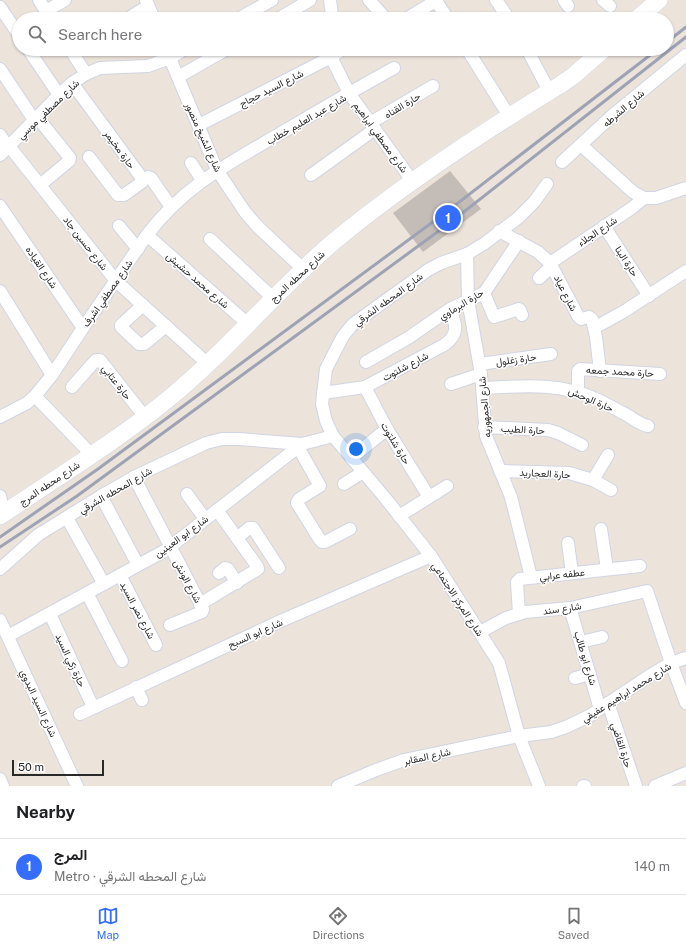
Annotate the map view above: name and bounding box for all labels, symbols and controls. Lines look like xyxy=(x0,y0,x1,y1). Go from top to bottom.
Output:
search box xyxy=(12,12,674,56)
icon: search xyxy=(26,23,48,45)
text: Search here xyxy=(58,26,142,43)
street label: شارع السيد حجاج xyxy=(237,67,306,110)
street label: شارع مصطفي موسي xyxy=(15,76,84,144)
street label: شارع الشرطه xyxy=(600,87,647,130)
street label: حارة القناه xyxy=(382,89,423,121)
street label: شارع عبد العليم خطاب xyxy=(264,91,349,148)
street label: شارع الشيخ منصور xyxy=(182,99,225,174)
street label: شارع مصطفي ابراهيم xyxy=(349,99,411,177)
street label: حارة مخيمر xyxy=(101,127,138,171)
pin: 1 xyxy=(435,203,461,233)
street label: شارع الجلاء xyxy=(575,213,620,249)
street label: شارع حسين جاد xyxy=(60,214,111,273)
street label: شارع القياده xyxy=(23,244,61,291)
street label: حارة البنا xyxy=(612,244,641,279)
street label: شارع محطه المرج xyxy=(267,247,328,305)
street label: شارع محمد حشيش xyxy=(163,249,232,311)
street label: شارع مصطفي اشرف xyxy=(79,257,137,331)
street label: شارع المحطه الشرقي xyxy=(351,270,427,331)
street label: شارع عياد xyxy=(551,273,580,314)
street label: حارة البرماوي xyxy=(436,286,487,325)
street label: شارع شلتوت xyxy=(380,349,431,384)
street label: حارة زغلول xyxy=(495,350,538,369)
street label: حارة عتابي xyxy=(97,362,135,404)
street label: حارة محمد جمعه xyxy=(586,363,655,380)
street label: شارع الجمهوريه xyxy=(475,376,494,438)
street label: حارة الوحش xyxy=(566,384,616,415)
street label: حارة شلتوت xyxy=(378,420,413,467)
street label: حارة الطيب xyxy=(501,422,546,437)
your location xyxy=(346,439,366,459)
street label: شارع محطه المرج xyxy=(16,458,82,509)
street label: شارع المحطه الشرقي xyxy=(76,464,155,518)
street label: حارة العجاريد xyxy=(519,466,571,481)
street label: شارع ابو العينين xyxy=(152,512,211,560)
street label: شارع الونش xyxy=(171,557,204,605)
street label: شارع المركز الاجتماعي xyxy=(427,560,486,640)
street label: عطفه عرابي xyxy=(539,566,586,585)
street label: شارع نصر السيد xyxy=(117,579,158,641)
street label: شارع سند xyxy=(542,599,582,618)
street label: شارع ابو السبح xyxy=(226,616,285,651)
street label: شارع ابو طالب xyxy=(571,629,600,687)
street label: حارة زكي السيد xyxy=(51,631,89,690)
street label: شارع محمد ابراهيم عفيفي xyxy=(579,659,675,727)
street label: شارع السيد البدوي xyxy=(15,667,60,740)
street label: حارة القاضي xyxy=(606,721,635,770)
street label: شارع المقابر xyxy=(401,745,452,768)
scale bar xyxy=(12,758,104,777)
text: 50 m xyxy=(18,761,44,773)
text: Nearby xyxy=(16,802,75,822)
text: المرج xyxy=(54,846,87,863)
text: 1 xyxy=(26,859,32,874)
text: 140 m xyxy=(634,859,670,874)
text: Metro · شارع المحطه الشرقي xyxy=(54,869,206,884)
tab: Map xyxy=(97,905,119,941)
tab: Directions xyxy=(313,905,364,941)
tab: Saved xyxy=(558,905,589,941)

